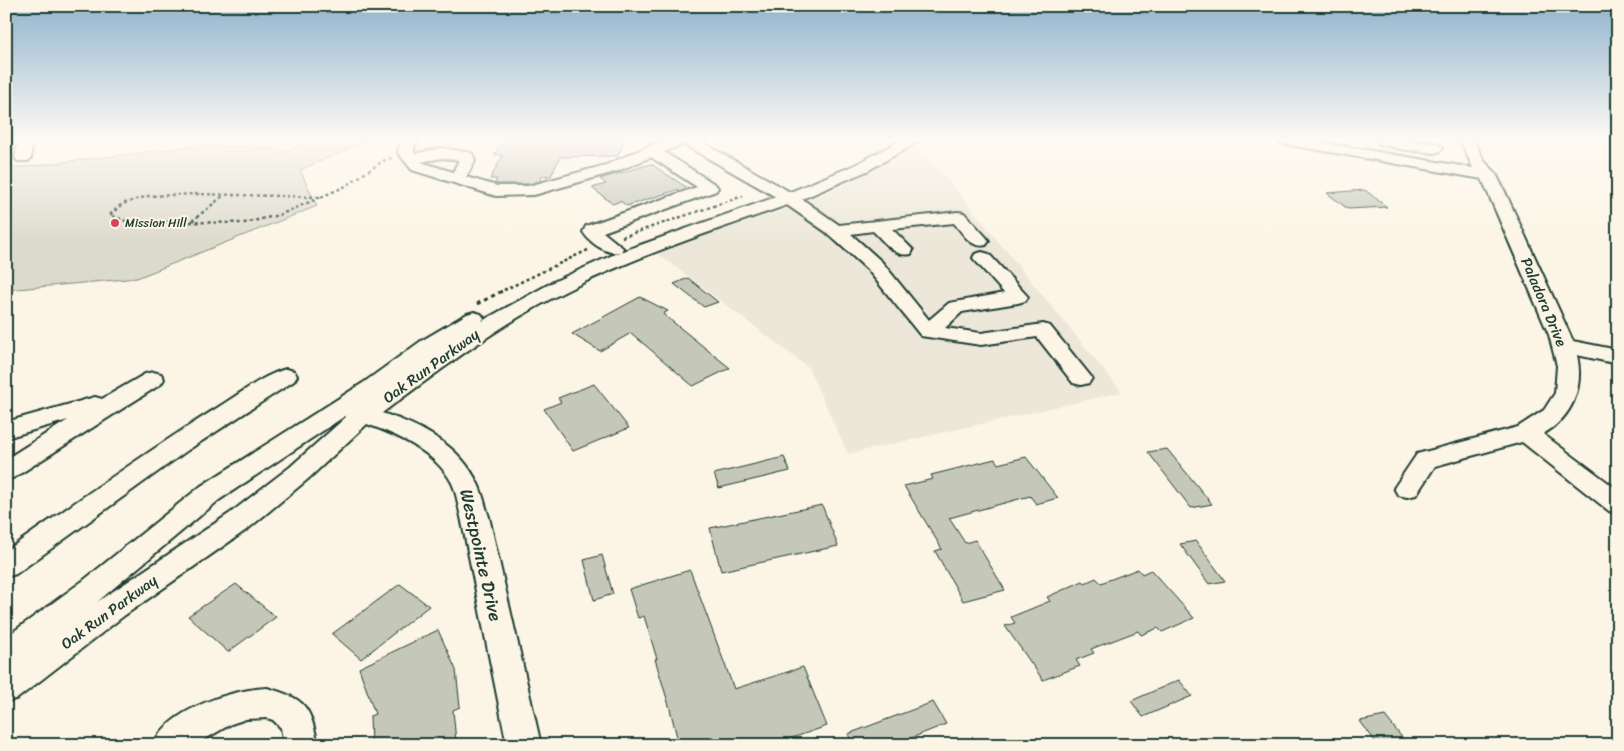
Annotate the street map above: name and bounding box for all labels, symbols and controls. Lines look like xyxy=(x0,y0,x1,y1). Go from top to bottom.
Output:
place label: Mission Hill xyxy=(125,212,187,234)
marker: Mission Hill xyxy=(109,217,121,229)
street label: Paladora Drive xyxy=(1514,253,1574,351)
street label: Oak Run Parkway xyxy=(377,322,485,410)
street label: Westpointe Drive xyxy=(450,486,512,624)
street label: Oak Run Parkway xyxy=(55,568,163,656)

